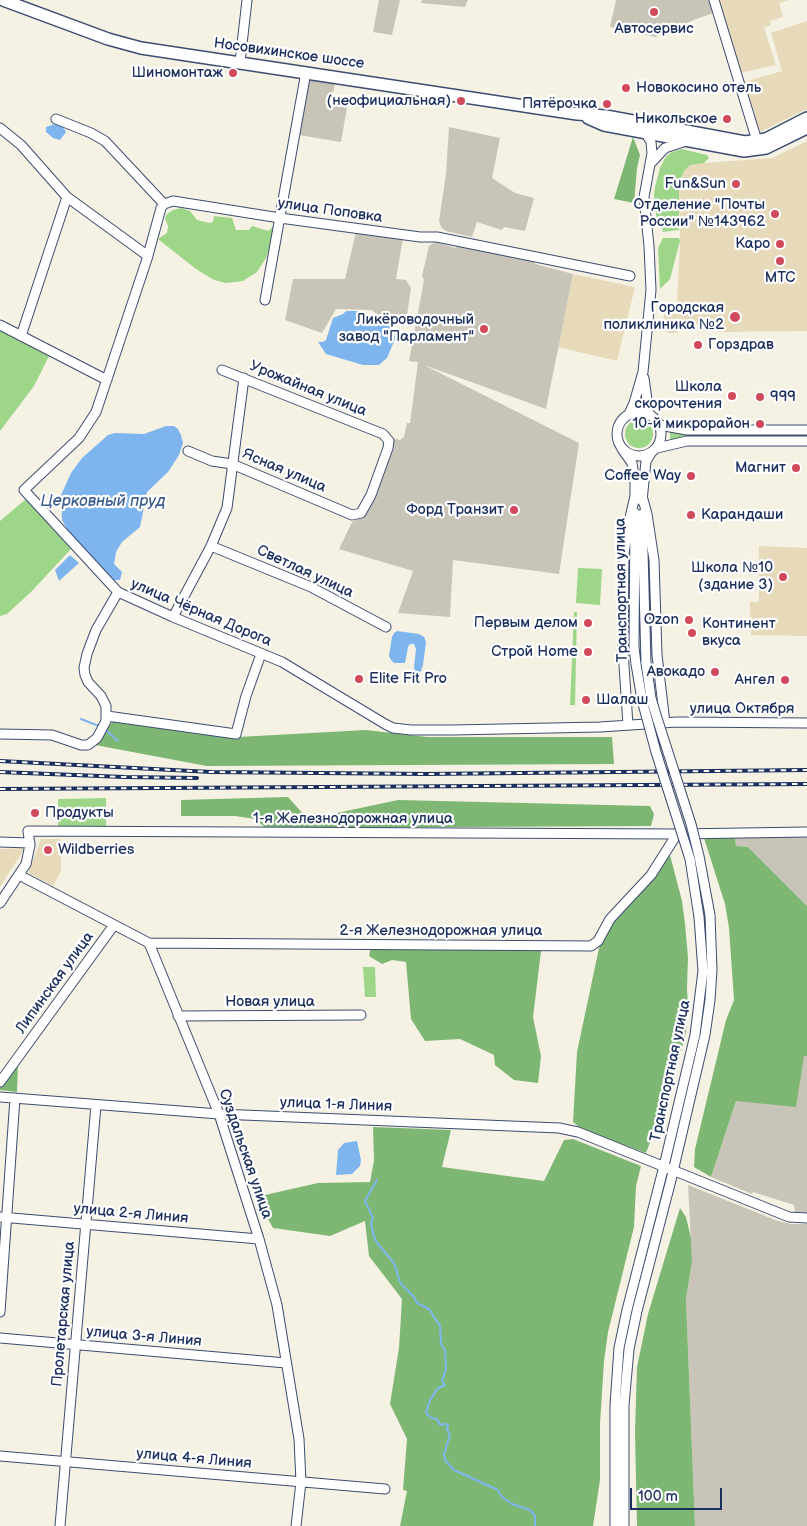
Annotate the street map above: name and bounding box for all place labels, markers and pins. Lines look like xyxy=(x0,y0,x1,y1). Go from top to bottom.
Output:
marker: Автосервис xyxy=(648,6,660,18)
place label: Автосервис xyxy=(614,20,694,38)
place label: Шиномонтаж xyxy=(132,64,223,82)
marker: Шиномонтаж xyxy=(227,67,239,79)
place label: Новокосино отель xyxy=(636,79,761,97)
marker: Новокосино отель xyxy=(620,82,632,94)
place label: (неофициальная) xyxy=(327,92,451,110)
marker: (неофициальная) xyxy=(455,95,467,107)
place label: Пятёрочка xyxy=(522,95,597,113)
marker: Пятёрочка xyxy=(601,98,613,110)
place label: Никольское xyxy=(635,110,717,128)
marker: Никольское xyxy=(721,113,733,125)
place label: Fun&Sun xyxy=(665,175,726,193)
marker: Fun&Sun xyxy=(730,178,742,190)
place label: Отделение "Почты России" №143962 xyxy=(633,196,765,231)
marker: Отделение "Почты России" №143962 xyxy=(769,208,781,220)
place label: Каро xyxy=(735,235,770,253)
marker: Каро xyxy=(774,238,786,250)
marker: МТС xyxy=(774,255,786,267)
place label: МТС xyxy=(765,269,795,287)
place label: Городская поликлиника №2 xyxy=(603,299,724,334)
marker: Городская поликлиника №2 xyxy=(728,310,742,324)
place label: Ликёроводочный завод "Парламент" xyxy=(339,311,474,346)
marker: Ликёроводочный завод "Парламент" xyxy=(478,323,490,335)
place label: Горздрав xyxy=(708,336,774,354)
marker: Горздрав xyxy=(692,339,704,351)
place label: Школа скорочтения xyxy=(635,378,722,413)
place label: 999 xyxy=(770,388,796,406)
marker: Школа скорочтения xyxy=(726,390,738,402)
marker: 999 xyxy=(754,391,766,403)
place label: 10-й микрорайон xyxy=(633,415,750,433)
marker: 10-й микрорайон xyxy=(754,418,766,430)
place label: Магнит xyxy=(735,459,786,477)
marker: Магнит xyxy=(790,462,802,474)
place label: Coffee Way xyxy=(604,467,681,485)
marker: Coffee Way xyxy=(685,470,697,482)
place label: Форд Транзит xyxy=(406,501,504,519)
marker: Форд Транзит xyxy=(508,504,520,516)
place label: Карандаши xyxy=(701,506,783,524)
marker: Карандаши xyxy=(685,509,697,521)
place label: Школа №10 (здание 3) xyxy=(691,559,773,594)
marker: Школа №10 (здание 3) xyxy=(777,571,789,583)
place label: Ozon xyxy=(644,611,679,629)
place label: Первым делом xyxy=(474,614,578,632)
marker: Ozon xyxy=(683,614,695,626)
place label: Континент вкуса xyxy=(702,615,776,650)
marker: Первым делом xyxy=(582,617,594,629)
marker: Континент вкуса xyxy=(686,627,698,639)
place label: Строй Home xyxy=(491,643,578,661)
marker: Строй Home xyxy=(582,646,594,658)
place label: Авокадо xyxy=(647,663,705,681)
marker: Авокадо xyxy=(709,666,721,678)
place label: Elite Fit Pro xyxy=(369,670,447,688)
place label: Ангел xyxy=(735,671,775,689)
marker: Elite Fit Pro xyxy=(353,673,365,685)
marker: Ангел xyxy=(779,674,791,686)
place label: Шалаш xyxy=(596,691,648,709)
marker: Шалаш xyxy=(580,694,592,706)
place label: Продукты xyxy=(45,804,114,822)
marker: Продукты xyxy=(29,807,41,819)
place label: Wildberries xyxy=(58,841,134,859)
marker: Wildberries xyxy=(42,844,54,856)

